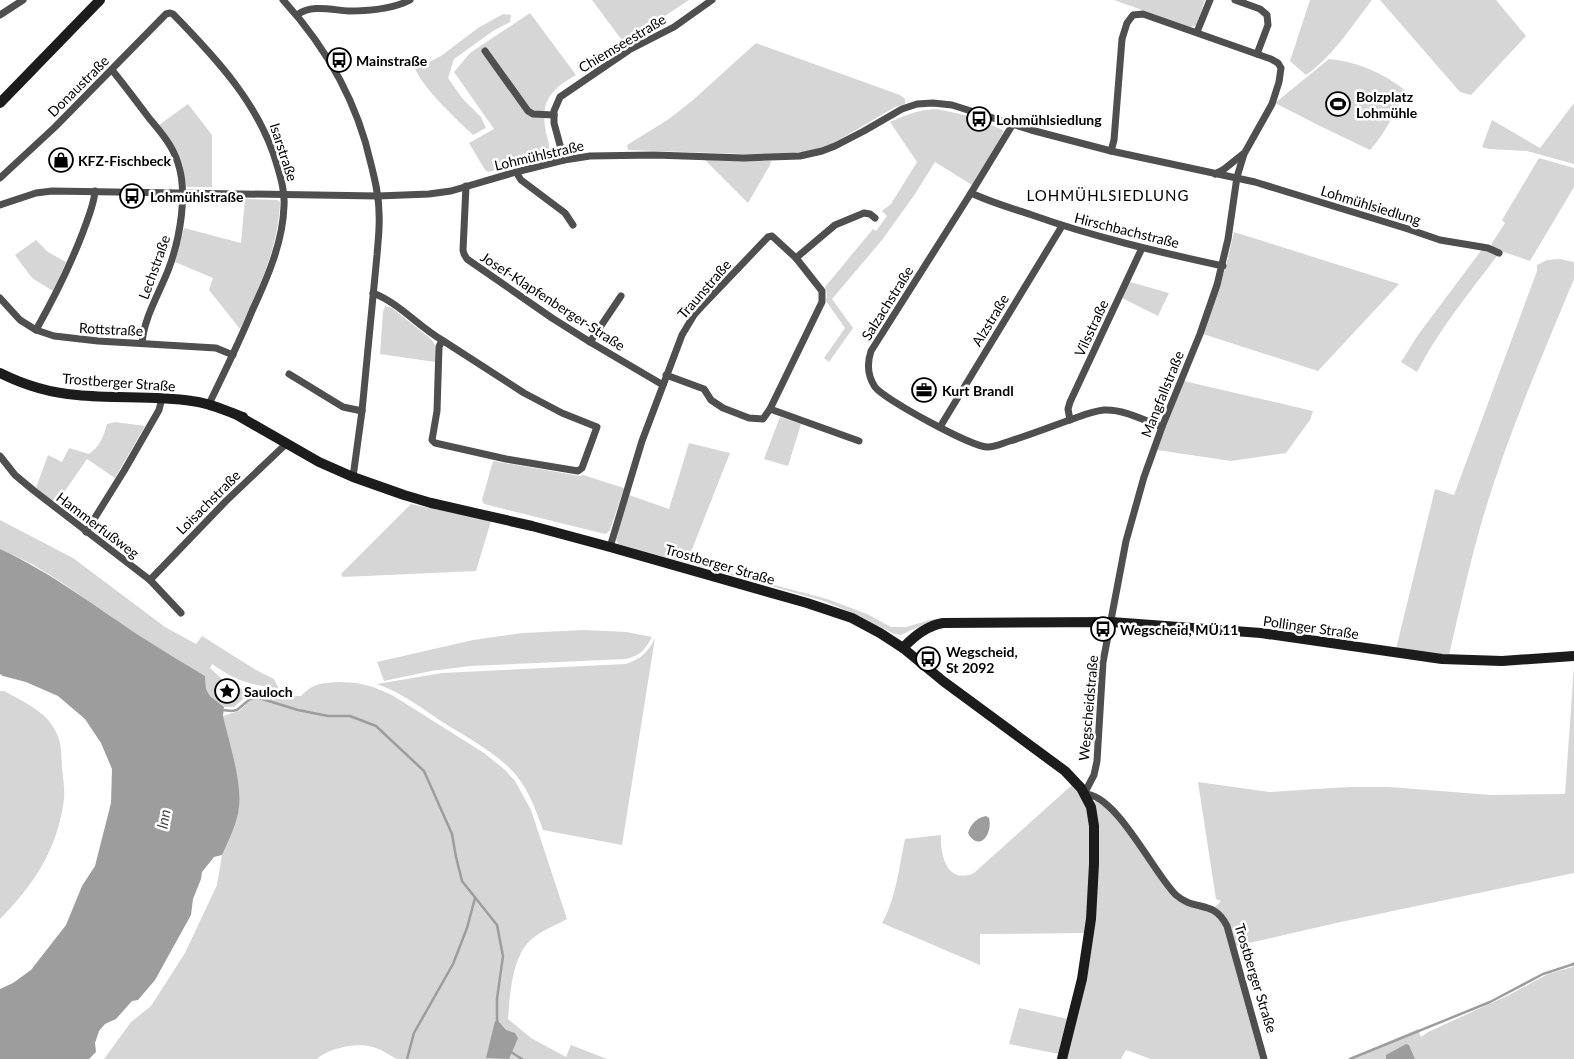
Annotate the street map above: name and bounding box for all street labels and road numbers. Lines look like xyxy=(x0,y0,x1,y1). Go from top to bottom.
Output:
street label: Chiemseestraße xyxy=(575,10,669,76)
street label: Donaustraße xyxy=(44,52,112,120)
street label: Isarstraße xyxy=(267,121,301,183)
street label: Lohmühlstraße xyxy=(493,136,585,174)
street label: Lohmühlsiedlung xyxy=(1319,182,1423,228)
street label: Hirschbachstraße xyxy=(1073,209,1181,251)
street label: Lechstraße xyxy=(135,233,173,301)
street label: Josef-Klapfenberger-Straße xyxy=(478,248,628,354)
street label: Traunstraße xyxy=(674,256,734,322)
street label: Salzachstraße xyxy=(858,263,916,343)
street label: Alzstraße xyxy=(968,291,1012,349)
street label: Vilsstraße xyxy=(1070,297,1112,359)
street label: Rottstraße xyxy=(78,319,144,339)
street label: Mangfallstraße xyxy=(1137,348,1187,440)
street label: Trostberger Straße xyxy=(62,370,176,394)
street label: Loisachstraße xyxy=(172,466,244,538)
street label: Hammerfußweg xyxy=(53,488,143,562)
street label: Trostberger Straße xyxy=(663,540,777,588)
street label: Pollinger Straße xyxy=(1262,612,1360,642)
street label: Wegscheidstraße xyxy=(1075,654,1101,762)
street label: Trostberger Straße xyxy=(1231,921,1281,1035)

